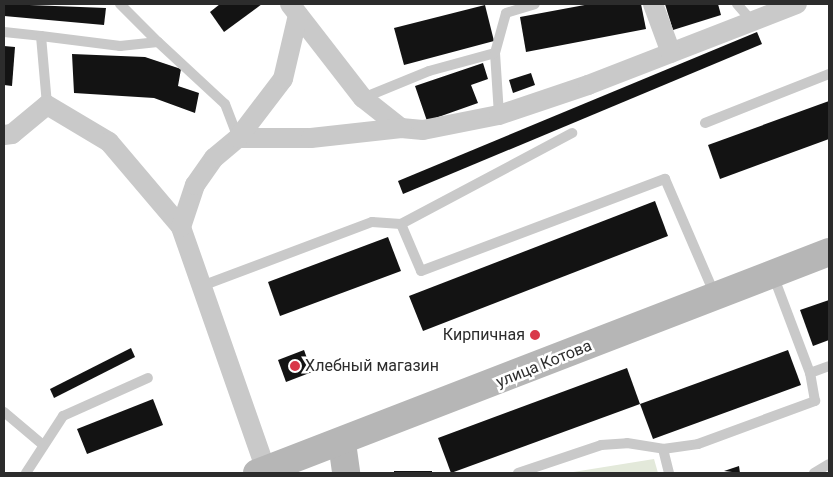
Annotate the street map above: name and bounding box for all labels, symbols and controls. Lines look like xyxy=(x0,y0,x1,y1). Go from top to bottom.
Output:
place label: Кирпичная xyxy=(443,325,525,345)
marker: Кирпичная xyxy=(529,329,541,341)
street label: улица Котова xyxy=(493,336,595,392)
place label: Хлебный магазин xyxy=(305,356,439,376)
marker: Хлебный магазин xyxy=(289,360,301,372)

